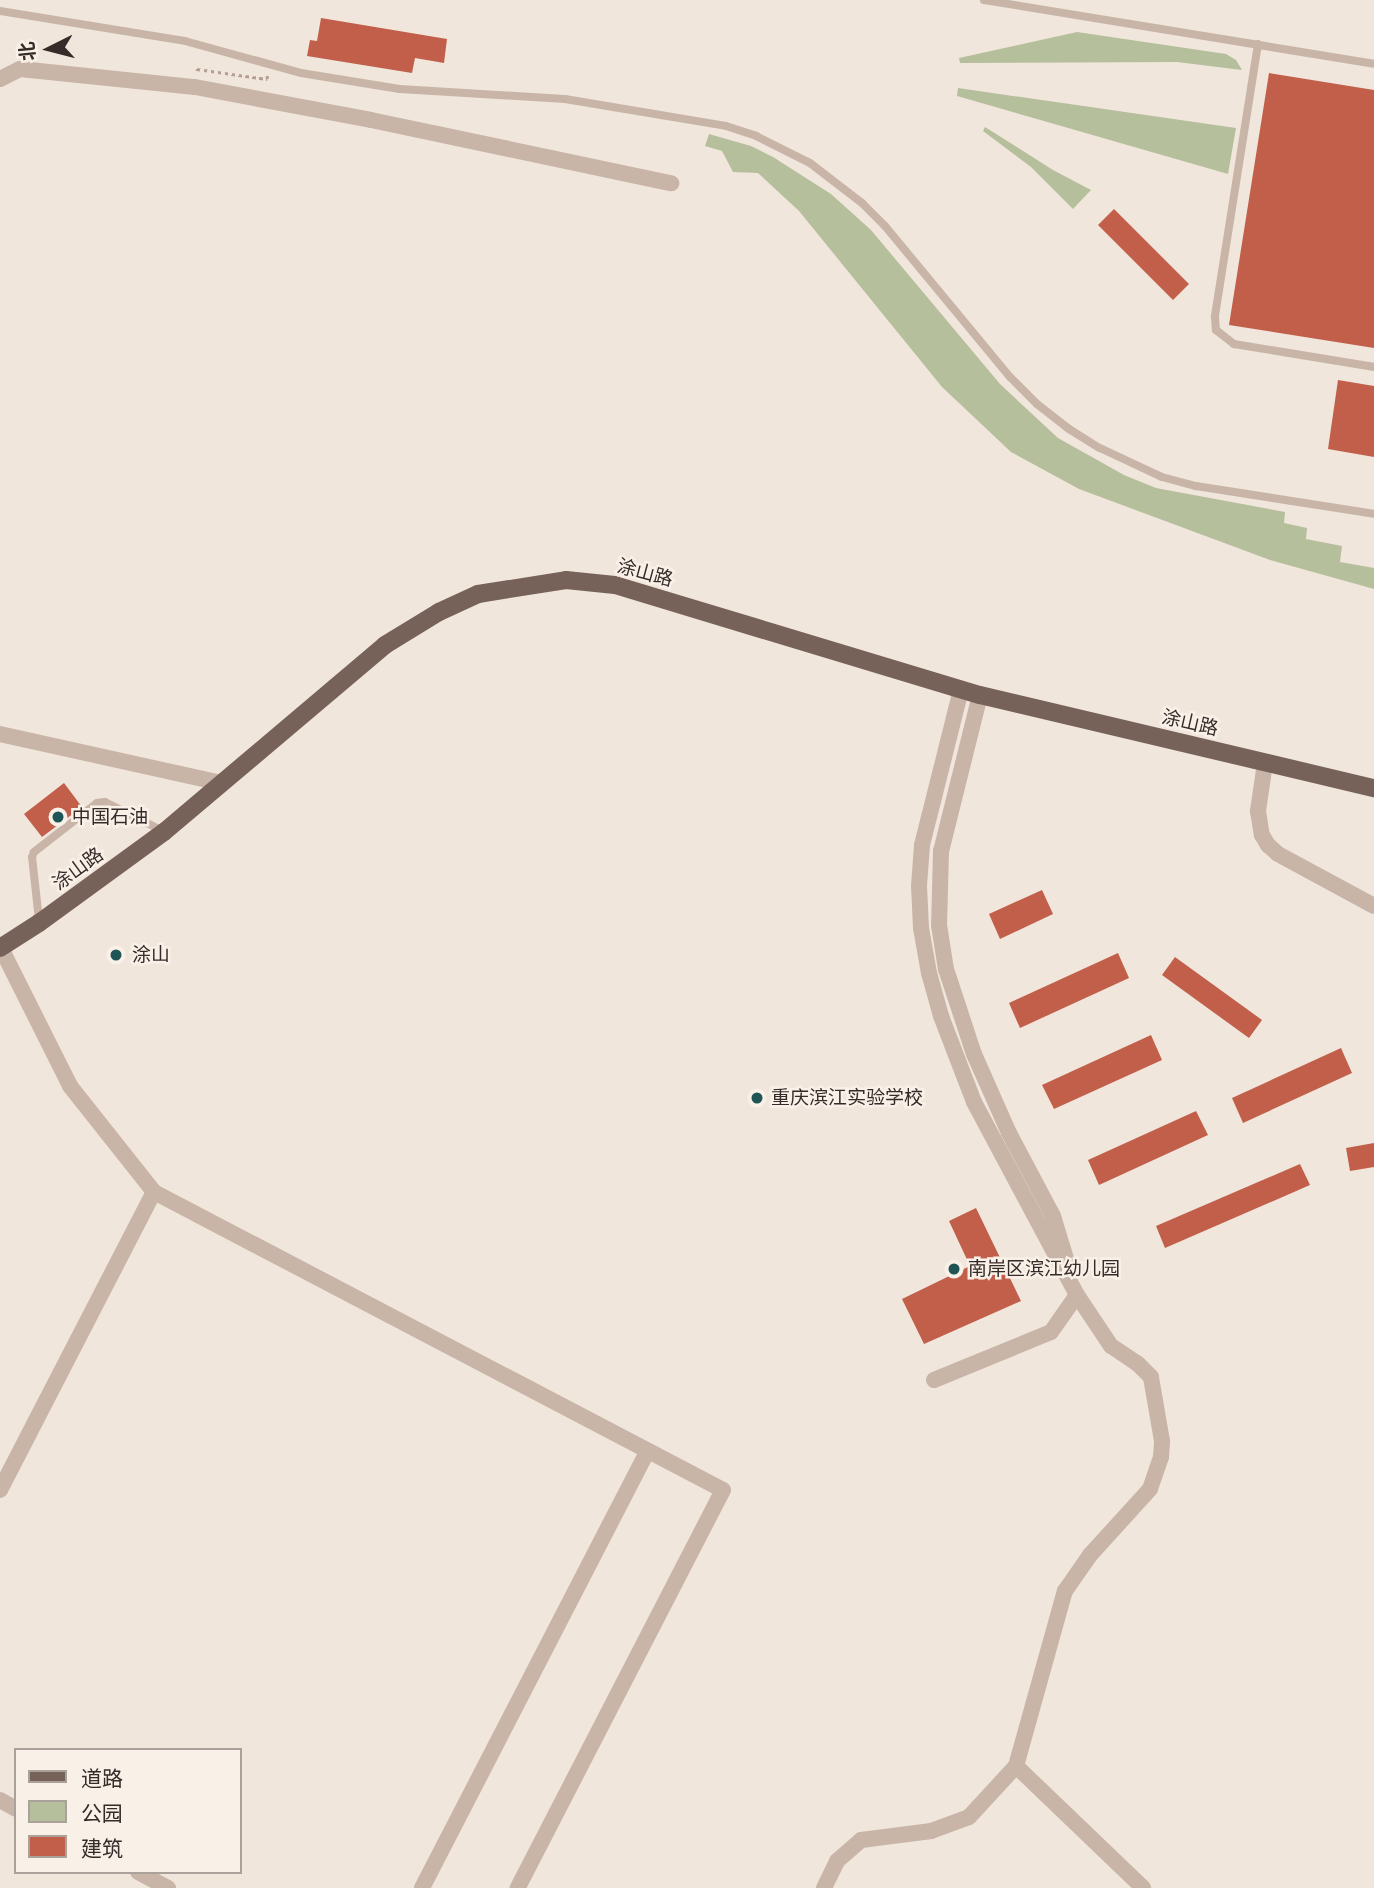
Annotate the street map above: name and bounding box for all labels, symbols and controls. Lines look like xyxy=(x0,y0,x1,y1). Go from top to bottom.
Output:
north arrow xyxy=(14,14,84,84)
text: 北 xyxy=(15,41,40,62)
street label: 涂山路 xyxy=(615,555,675,591)
street label: 涂山路 xyxy=(1160,705,1220,741)
place label: 中国石油 xyxy=(72,806,148,828)
marker: 中国石油 xyxy=(50,809,66,825)
street label: 涂山路 xyxy=(48,843,108,895)
place label: 涂山 xyxy=(132,944,170,966)
marker: 涂山 xyxy=(106,945,126,965)
place label: 重庆滨江实验学校 xyxy=(771,1087,923,1109)
marker: 重庆滨江实验学校 xyxy=(749,1090,765,1106)
place label: 南岸区滨江幼儿园 xyxy=(968,1258,1120,1280)
marker: 南岸区滨江幼儿园 xyxy=(946,1261,962,1277)
legend xyxy=(14,1748,242,1874)
text: 道路 xyxy=(81,1766,123,1792)
text: 公园 xyxy=(81,1801,123,1827)
text: 建筑 xyxy=(81,1836,123,1862)

